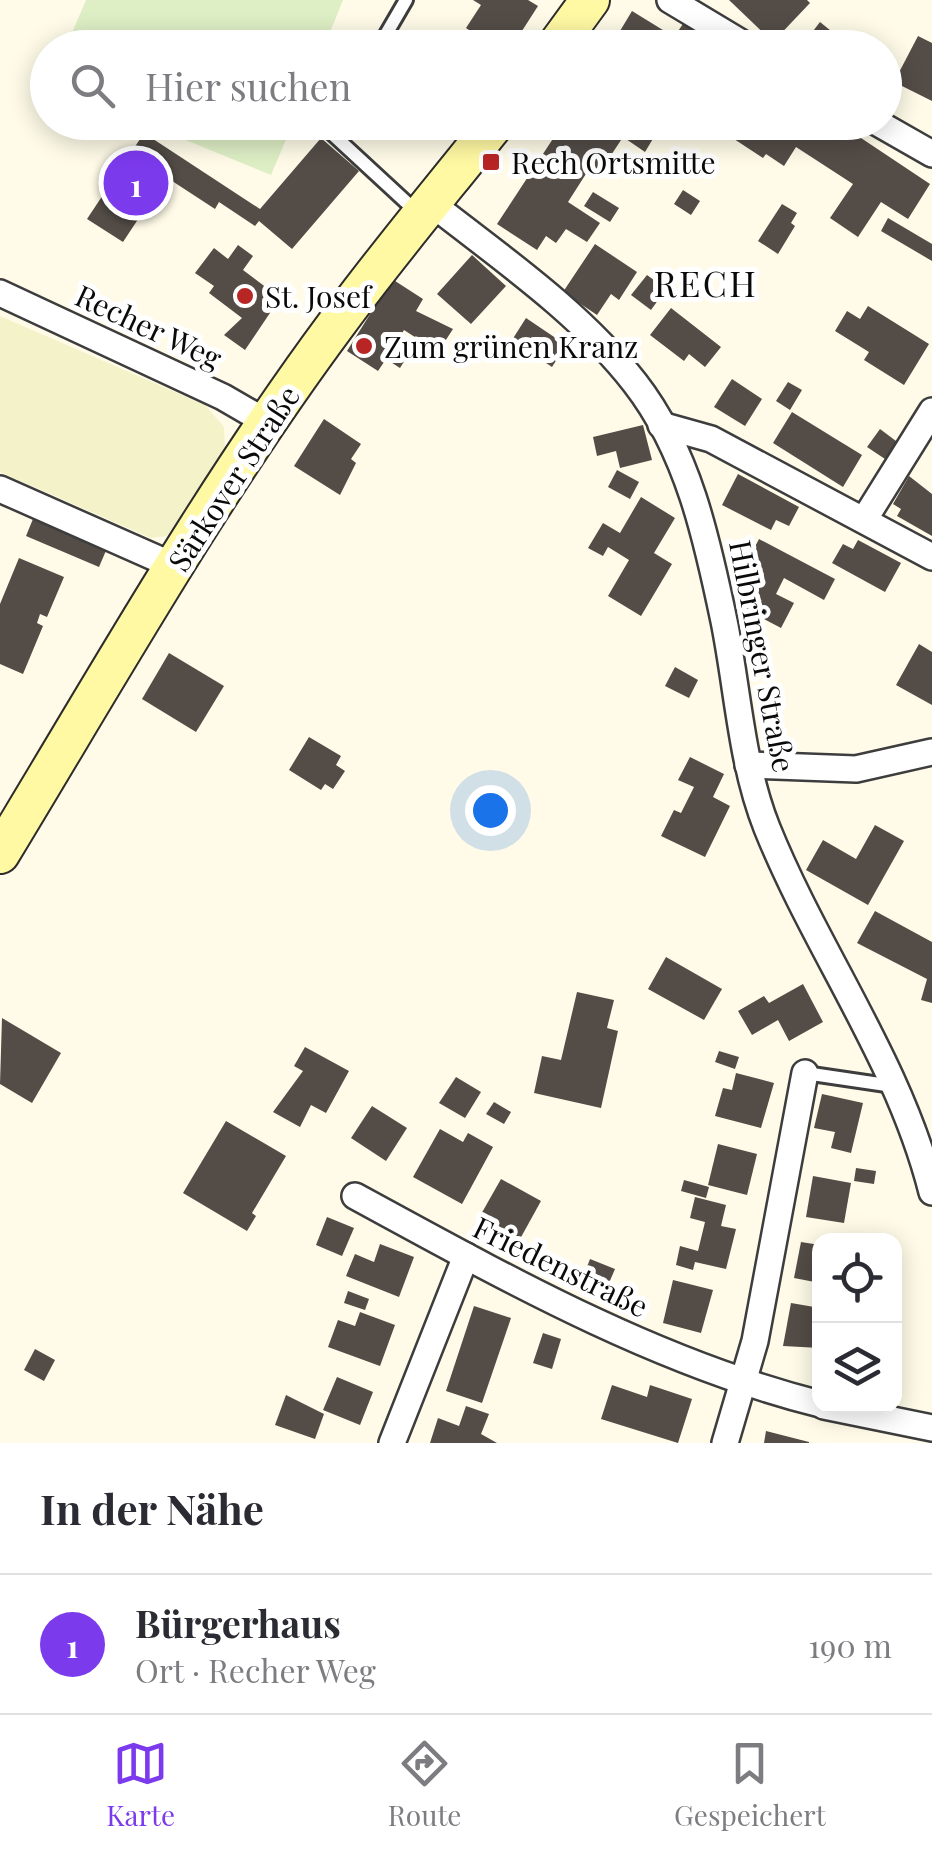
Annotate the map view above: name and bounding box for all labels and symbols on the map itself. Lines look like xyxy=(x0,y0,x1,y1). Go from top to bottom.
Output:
place label: Rech Ortsmitte xyxy=(511,142,716,182)
pin: 1 xyxy=(104,146,168,220)
marker: Rech Ortsmitte xyxy=(480,151,502,173)
district label: RECH xyxy=(654,259,758,306)
street label: Recher Weg xyxy=(69,275,229,377)
place label: St. Josef xyxy=(265,276,373,316)
marker: St. Josef xyxy=(234,285,256,307)
place label: Zum grünen Kranz xyxy=(384,326,638,366)
marker: Zum grünen Kranz xyxy=(353,335,375,357)
street label: Särkover Straße xyxy=(158,378,308,578)
street label: Hilbringer Straße xyxy=(721,537,805,775)
your location xyxy=(465,785,516,836)
street label: Friedenstraße xyxy=(467,1206,655,1326)

